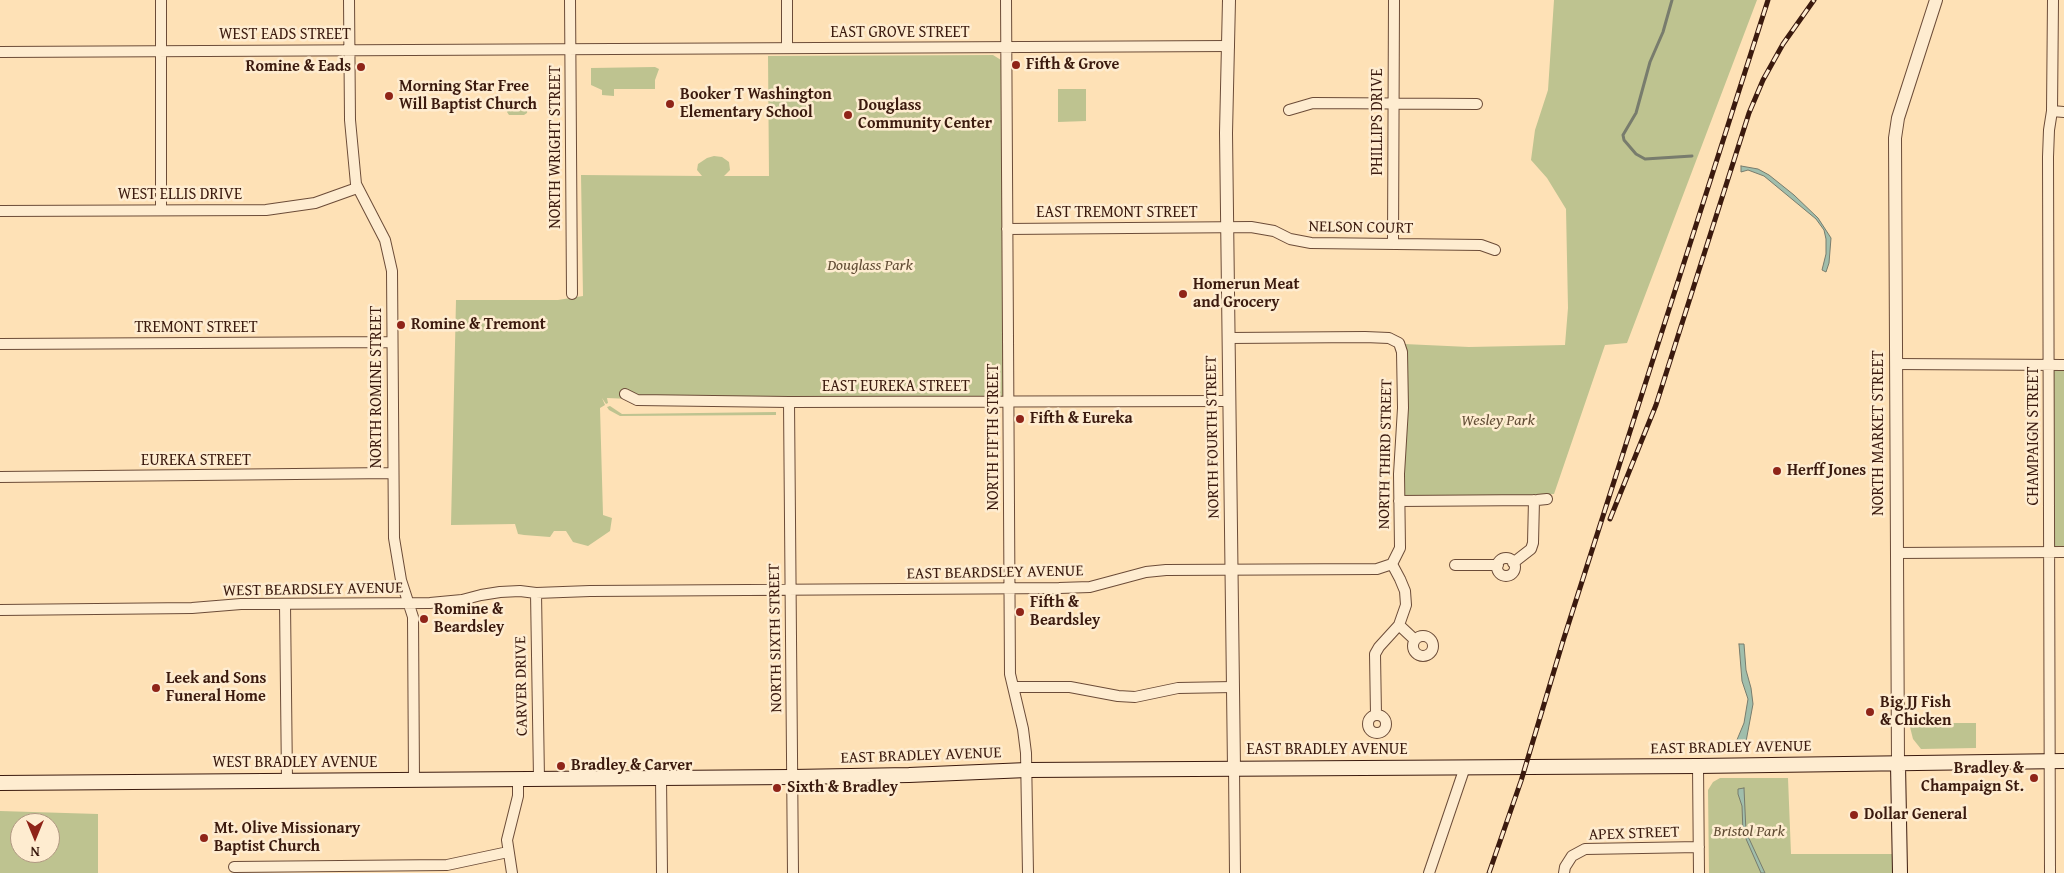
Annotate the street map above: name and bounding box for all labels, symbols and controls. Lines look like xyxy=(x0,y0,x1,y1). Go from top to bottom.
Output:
street label: EAST GROVE STREET xyxy=(830,23,970,43)
street label: WEST EADS STREET xyxy=(219,25,351,45)
place label: Fifth & Grove xyxy=(1026,55,1119,75)
place label: Romine & Eads xyxy=(246,57,351,77)
marker: Fifth & Grove xyxy=(1010,59,1022,71)
marker: Romine & Eads xyxy=(355,61,367,73)
street label: NORTH WRIGHT STREET xyxy=(546,65,566,229)
street label: PHILLIPS DRIVE xyxy=(1368,68,1388,176)
place label: Morning Star Free Will Baptist Church xyxy=(399,77,537,115)
place label: Booker T Washington Elementary School xyxy=(680,85,832,123)
marker: Morning Star Free Will Baptist Church xyxy=(383,90,395,102)
place label: Douglass Community Center xyxy=(858,96,992,134)
marker: Booker T Washington Elementary School xyxy=(664,98,676,110)
marker: Douglass Community Center xyxy=(842,109,854,121)
street label: WEST ELLIS DRIVE xyxy=(118,185,242,205)
street label: EAST TREMONT STREET xyxy=(1036,203,1198,223)
street label: NELSON COURT xyxy=(1309,217,1413,239)
park label: Douglass Park xyxy=(827,256,913,276)
place label: Homerun Meat and Grocery xyxy=(1193,275,1300,313)
marker: Homerun Meat and Grocery xyxy=(1177,288,1189,300)
street label: NORTH ROMINE STREET xyxy=(367,306,387,468)
place label: Romine & Tremont xyxy=(411,315,546,335)
street label: TREMONT STREET xyxy=(134,318,258,338)
marker: Romine & Tremont xyxy=(395,319,407,331)
street label: NORTH MARKET STREET xyxy=(1869,350,1889,516)
street label: NORTH FOURTH STREET xyxy=(1202,355,1224,519)
street label: NORTH FIFTH STREET xyxy=(984,364,1004,510)
street label: CHAMPAIGN STREET xyxy=(2024,367,2044,505)
street label: EAST EUREKA STREET xyxy=(822,377,970,397)
street label: NORTH THIRD STREET xyxy=(1375,379,1397,529)
place label: Fifth & Eureka xyxy=(1030,409,1133,429)
park label: Wesley Park xyxy=(1461,411,1535,431)
marker: Fifth & Eureka xyxy=(1014,413,1026,425)
street label: EUREKA STREET xyxy=(141,451,251,471)
place label: Herff Jones xyxy=(1787,461,1866,481)
marker: Herff Jones xyxy=(1771,465,1783,477)
street label: EAST BEARDSLEY AVENUE xyxy=(906,562,1084,584)
street label: NORTH SIXTH STREET xyxy=(765,563,787,713)
street label: WEST BEARDSLEY AVENUE xyxy=(222,579,404,601)
place label: Fifth & Beardsley xyxy=(1030,593,1100,631)
place label: Romine & Beardsley xyxy=(434,600,504,638)
marker: Fifth & Beardsley xyxy=(1014,606,1026,618)
marker: Romine & Beardsley xyxy=(418,613,430,625)
street label: CARVER DRIVE xyxy=(512,636,532,736)
place label: Leek and Sons Funeral Home xyxy=(166,669,266,707)
marker: Leek and Sons Funeral Home xyxy=(150,682,162,694)
place label: Big JJ Fish & Chicken xyxy=(1880,693,1951,731)
marker: Big JJ Fish & Chicken xyxy=(1864,706,1876,718)
street label: EAST BRADLEY AVENUE xyxy=(1650,737,1812,759)
street label: EAST BRADLEY AVENUE xyxy=(1247,740,1407,760)
street label: EAST BRADLEY AVENUE xyxy=(840,744,1002,768)
street label: WEST BRADLEY AVENUE xyxy=(213,753,377,773)
place label: Bradley & Carver xyxy=(571,756,692,776)
place label: Bradley & Champaign St. xyxy=(1921,759,2024,797)
marker: Bradley & Carver xyxy=(555,760,567,772)
marker: Bradley & Champaign St. xyxy=(2028,772,2040,784)
place label: Sixth & Bradley xyxy=(787,778,898,798)
marker: Sixth & Bradley xyxy=(771,782,783,794)
place label: Dollar General xyxy=(1864,805,1967,825)
marker: Dollar General xyxy=(1848,809,1860,821)
north arrow xyxy=(10,813,60,863)
place label: Mt. Olive Missionary Baptist Church xyxy=(214,819,360,857)
park label: Bristol Park xyxy=(1713,822,1785,842)
street label: APEX STREET xyxy=(1588,823,1680,845)
marker: Mt. Olive Missionary Baptist Church xyxy=(198,832,210,844)
text: N xyxy=(30,842,40,862)

